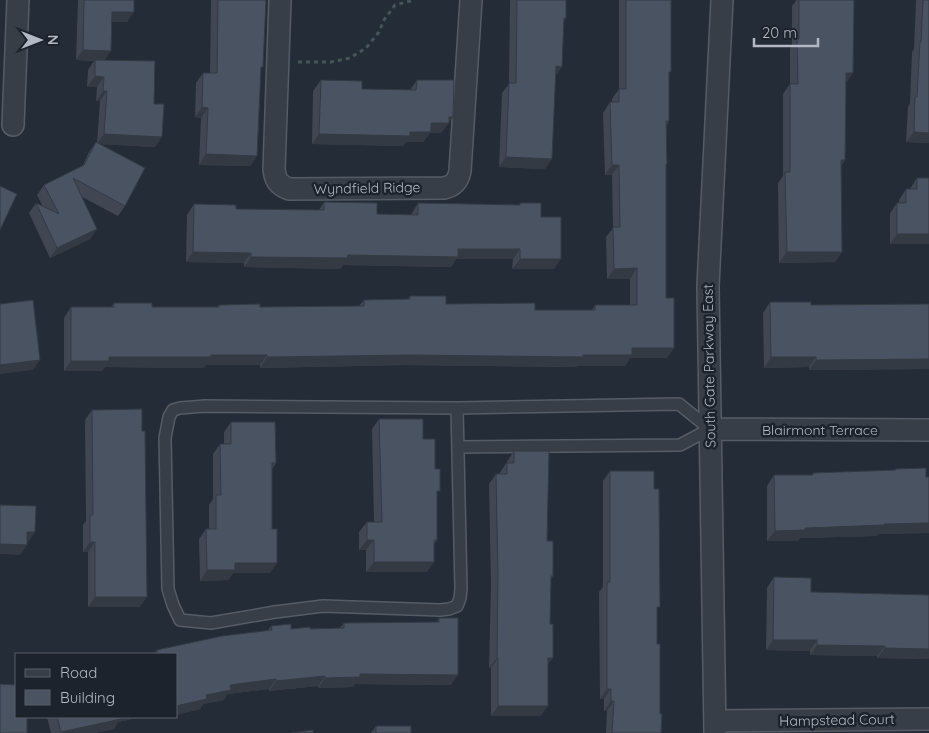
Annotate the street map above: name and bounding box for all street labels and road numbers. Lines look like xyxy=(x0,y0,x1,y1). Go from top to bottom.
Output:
street label: Wyndfield Ridge xyxy=(314,178,421,198)
street label: South Gate Parkway East xyxy=(699,284,719,448)
street label: Blairmont Terrace xyxy=(762,421,878,439)
street label: Hampstead Court xyxy=(779,710,895,730)

